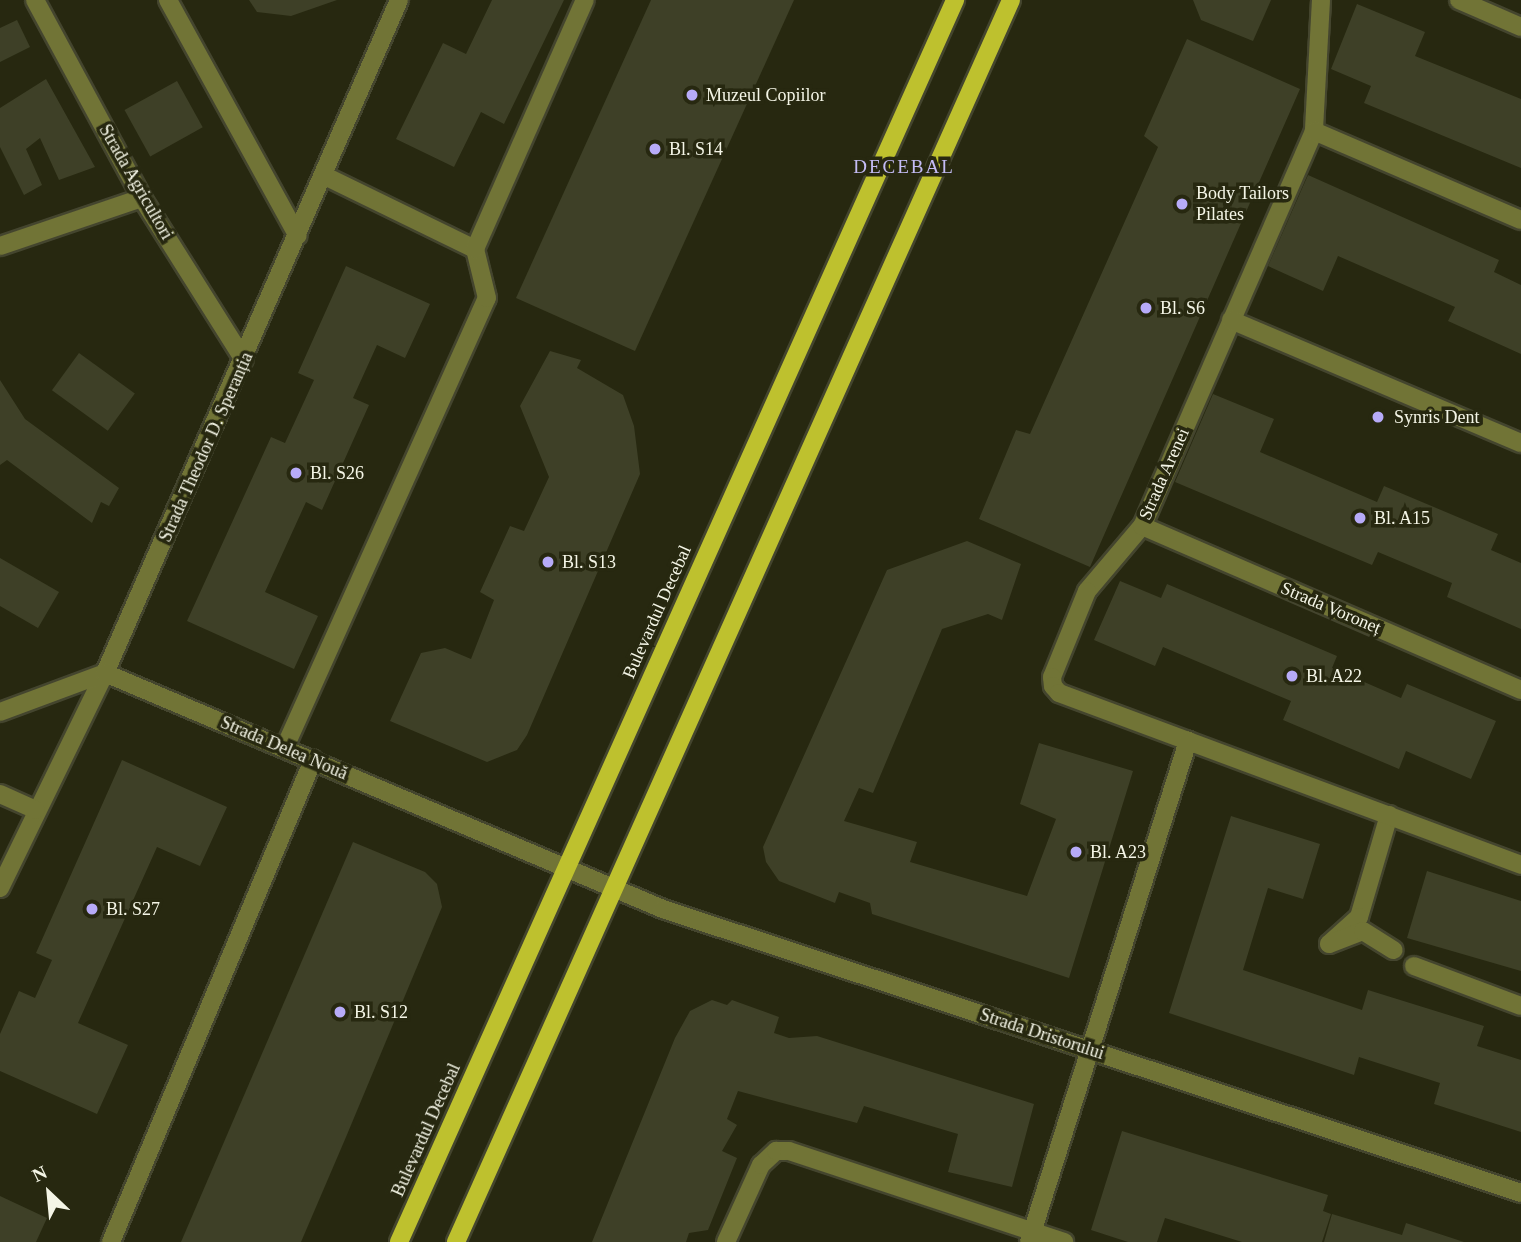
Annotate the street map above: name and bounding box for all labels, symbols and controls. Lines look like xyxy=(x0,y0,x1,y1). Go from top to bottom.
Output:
place label: Muzeul Copiilor xyxy=(706,84,825,106)
marker: Muzeul Copiilor xyxy=(684,87,700,103)
street label: Strada Agricultori xyxy=(94,120,178,244)
place label: Bl. S14 xyxy=(669,138,723,160)
marker: Bl. S14 xyxy=(647,141,663,157)
district label: DECEBAL xyxy=(854,156,954,178)
place label: Body Tailors Pilates xyxy=(1196,183,1289,226)
marker: Body Tailors Pilates xyxy=(1174,196,1190,212)
place label: Bl. S6 xyxy=(1160,297,1205,319)
marker: Bl. S6 xyxy=(1138,300,1154,316)
street label: Strada Theodor D. Speranția xyxy=(154,349,258,545)
place label: Synris Dent xyxy=(1394,406,1480,428)
marker: Synris Dent xyxy=(1368,407,1388,427)
street label: Strada Arenei xyxy=(1134,424,1194,524)
place label: Bl. S26 xyxy=(310,462,364,484)
marker: Bl. S26 xyxy=(288,465,304,481)
place label: Bl. A15 xyxy=(1374,507,1431,529)
marker: Bl. A15 xyxy=(1352,510,1368,526)
street label: Bulevardul Decebal xyxy=(618,542,696,682)
place label: Bl. S13 xyxy=(562,551,616,573)
marker: Bl. S13 xyxy=(540,554,556,570)
street label: Strada Voroneț xyxy=(1277,577,1385,639)
place label: Bl. A22 xyxy=(1306,665,1363,687)
marker: Bl. A22 xyxy=(1284,668,1300,684)
street label: Strada Delea Nouă xyxy=(217,712,351,784)
place label: Bl. A23 xyxy=(1090,841,1147,863)
marker: Bl. A23 xyxy=(1068,844,1084,860)
place label: Bl. S27 xyxy=(106,898,160,920)
marker: Bl. S27 xyxy=(84,901,100,917)
place label: Bl. S12 xyxy=(354,1001,408,1023)
marker: Bl. S12 xyxy=(332,1004,348,1020)
street label: Strada Dristorului xyxy=(977,1004,1107,1064)
street label: Bulevardul Decebal xyxy=(387,1060,465,1200)
north arrow xyxy=(14,1158,84,1228)
text: N xyxy=(29,1161,50,1186)

